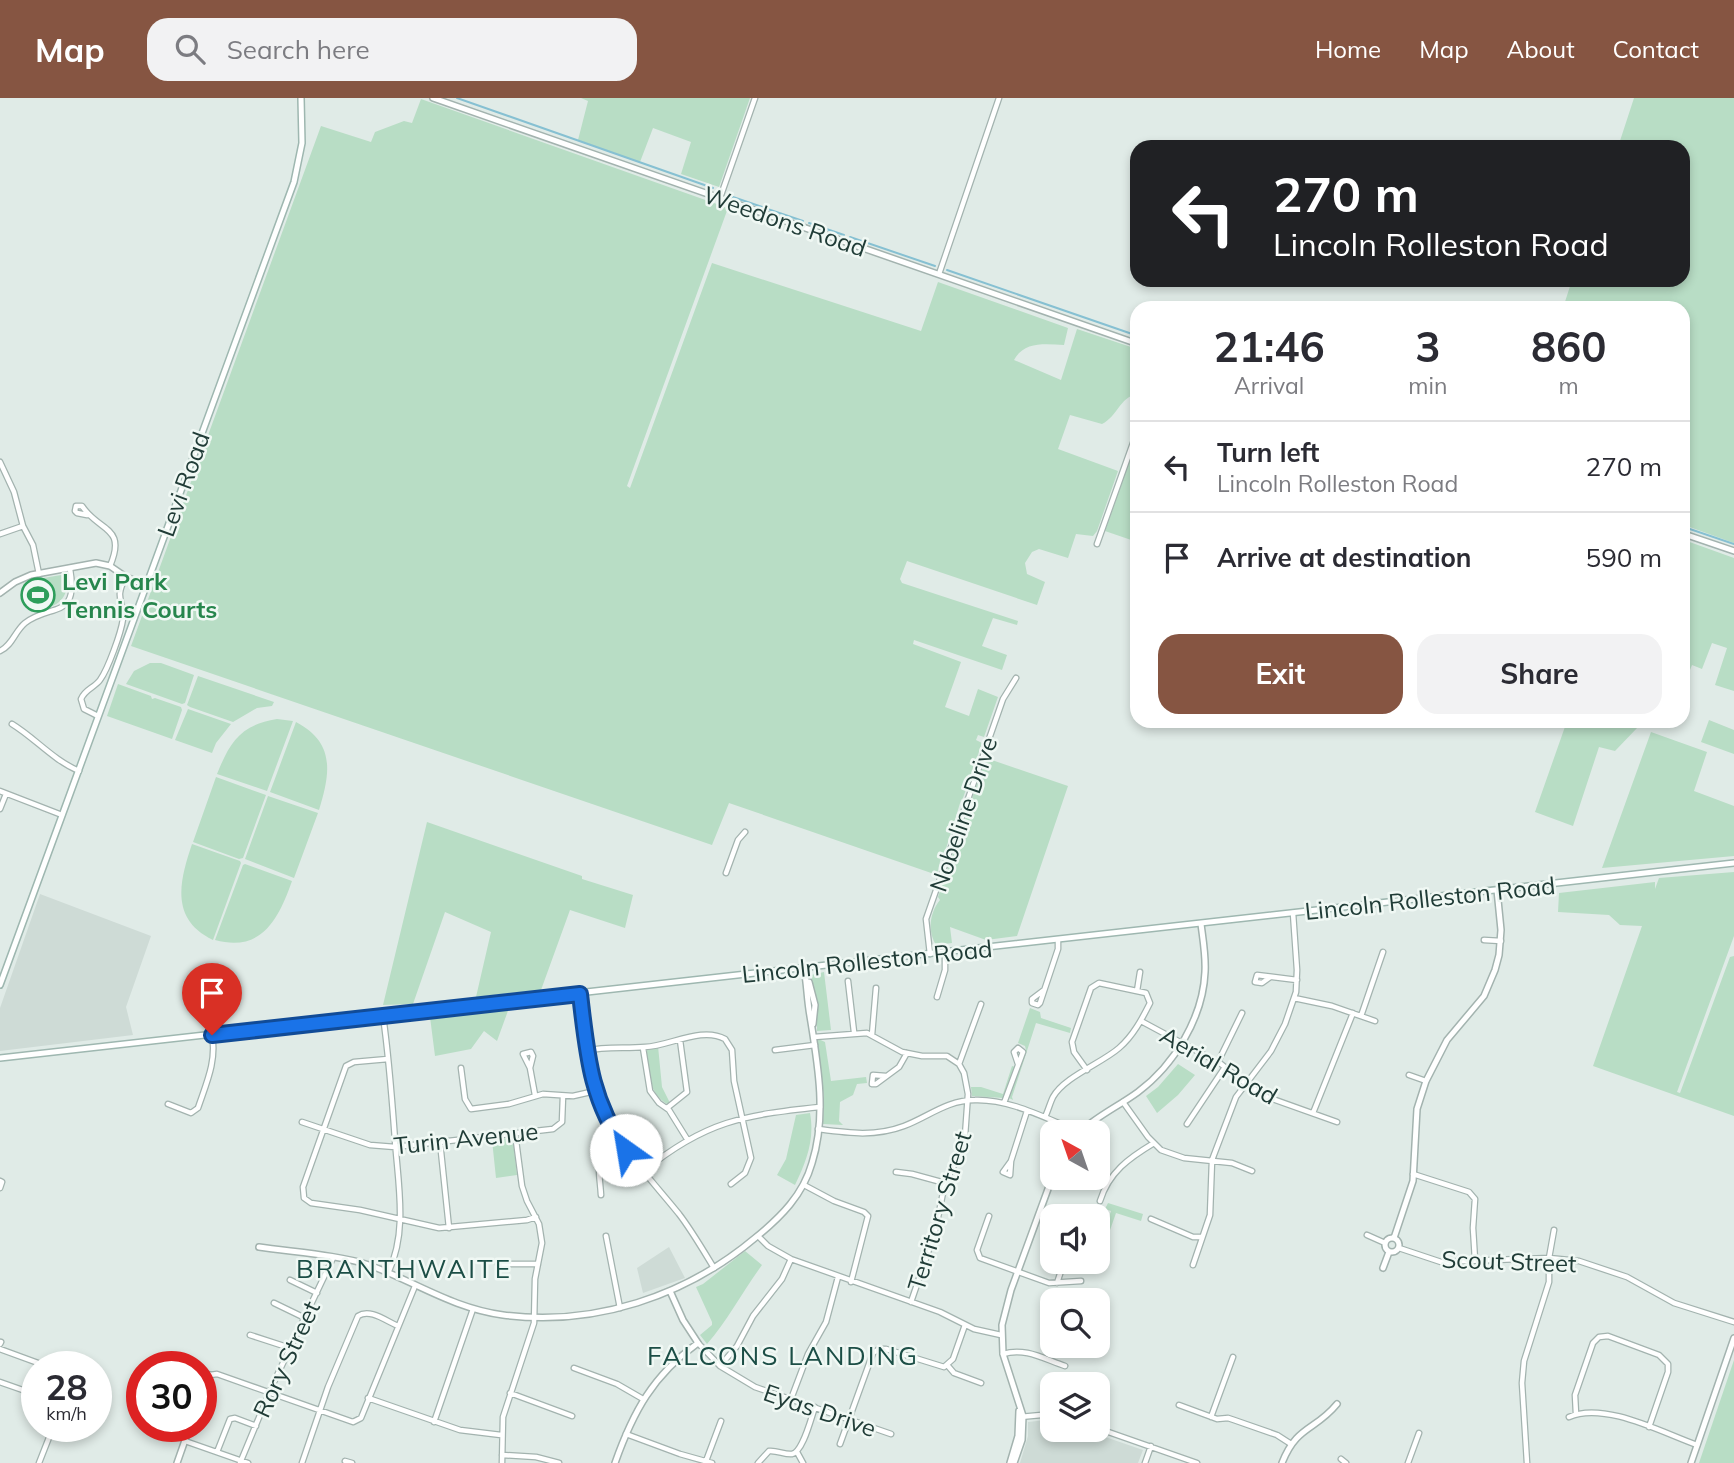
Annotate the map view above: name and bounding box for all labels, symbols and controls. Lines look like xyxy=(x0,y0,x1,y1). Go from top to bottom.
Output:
search box xyxy=(147,18,637,81)
text: Map xyxy=(35,29,105,70)
icon: search xyxy=(171,30,209,68)
text: Search here xyxy=(227,33,370,66)
text: Home xyxy=(1315,34,1381,64)
text: Map xyxy=(1419,34,1469,64)
text: About xyxy=(1507,34,1575,64)
text: Contact xyxy=(1613,34,1699,64)
text: 270 m xyxy=(1273,163,1419,224)
icon: left xyxy=(1158,168,1249,259)
street label: Weedons Road xyxy=(699,179,871,263)
text: Lincoln Rolleston Road xyxy=(1273,224,1609,264)
text: 21:46 xyxy=(1214,320,1325,373)
text: 3 xyxy=(1415,320,1440,373)
text: 860 xyxy=(1531,320,1606,373)
text: Arrival xyxy=(1234,371,1304,400)
text: min xyxy=(1408,371,1447,400)
text: m xyxy=(1559,371,1579,400)
street label: Levi Road xyxy=(150,427,216,541)
text: Turn left xyxy=(1217,436,1319,469)
icon: left xyxy=(1158,448,1196,486)
text: 270 m xyxy=(1586,450,1662,483)
text: Lincoln Rolleston Road xyxy=(1217,469,1458,498)
icon: arrive xyxy=(1158,539,1196,577)
text: Arrive at destination xyxy=(1217,541,1472,574)
text: 590 m xyxy=(1586,541,1662,574)
place label: Levi Park Tennis Courts xyxy=(62,566,217,624)
sports icon: Levi Park Tennis Courts xyxy=(19,576,57,614)
button: Exit xyxy=(1158,634,1403,714)
button: Share xyxy=(1417,634,1662,714)
street label: Nobeline Drive xyxy=(922,733,1004,895)
street label: Lincoln Rolleston Road xyxy=(1303,870,1557,926)
street label: Lincoln Rolleston Road xyxy=(740,933,994,989)
pin xyxy=(182,963,242,1035)
icon: arrive xyxy=(193,974,231,1012)
street label: Aerial Road xyxy=(1155,1019,1283,1111)
position arrow xyxy=(589,1113,663,1187)
street label: Turin Avenue xyxy=(392,1116,540,1160)
north arrow xyxy=(1040,1120,1110,1190)
map controls xyxy=(1040,1120,1110,1442)
street label: Territory Street xyxy=(900,1127,978,1295)
button: sound xyxy=(1040,1204,1110,1274)
street label: Scout Street xyxy=(1441,1244,1577,1278)
district label: BRANTHWAITE xyxy=(296,1252,512,1285)
button: search xyxy=(1040,1288,1110,1358)
street label: Rory Street xyxy=(246,1296,326,1422)
district label: FALCONS LANDING xyxy=(647,1339,919,1372)
speed limit sign: 30 xyxy=(126,1351,217,1442)
text: 28 xyxy=(45,1365,88,1409)
button: layers xyxy=(1040,1372,1110,1442)
street label: Eyas Drive xyxy=(760,1377,880,1443)
text: km/h xyxy=(46,1402,87,1425)

